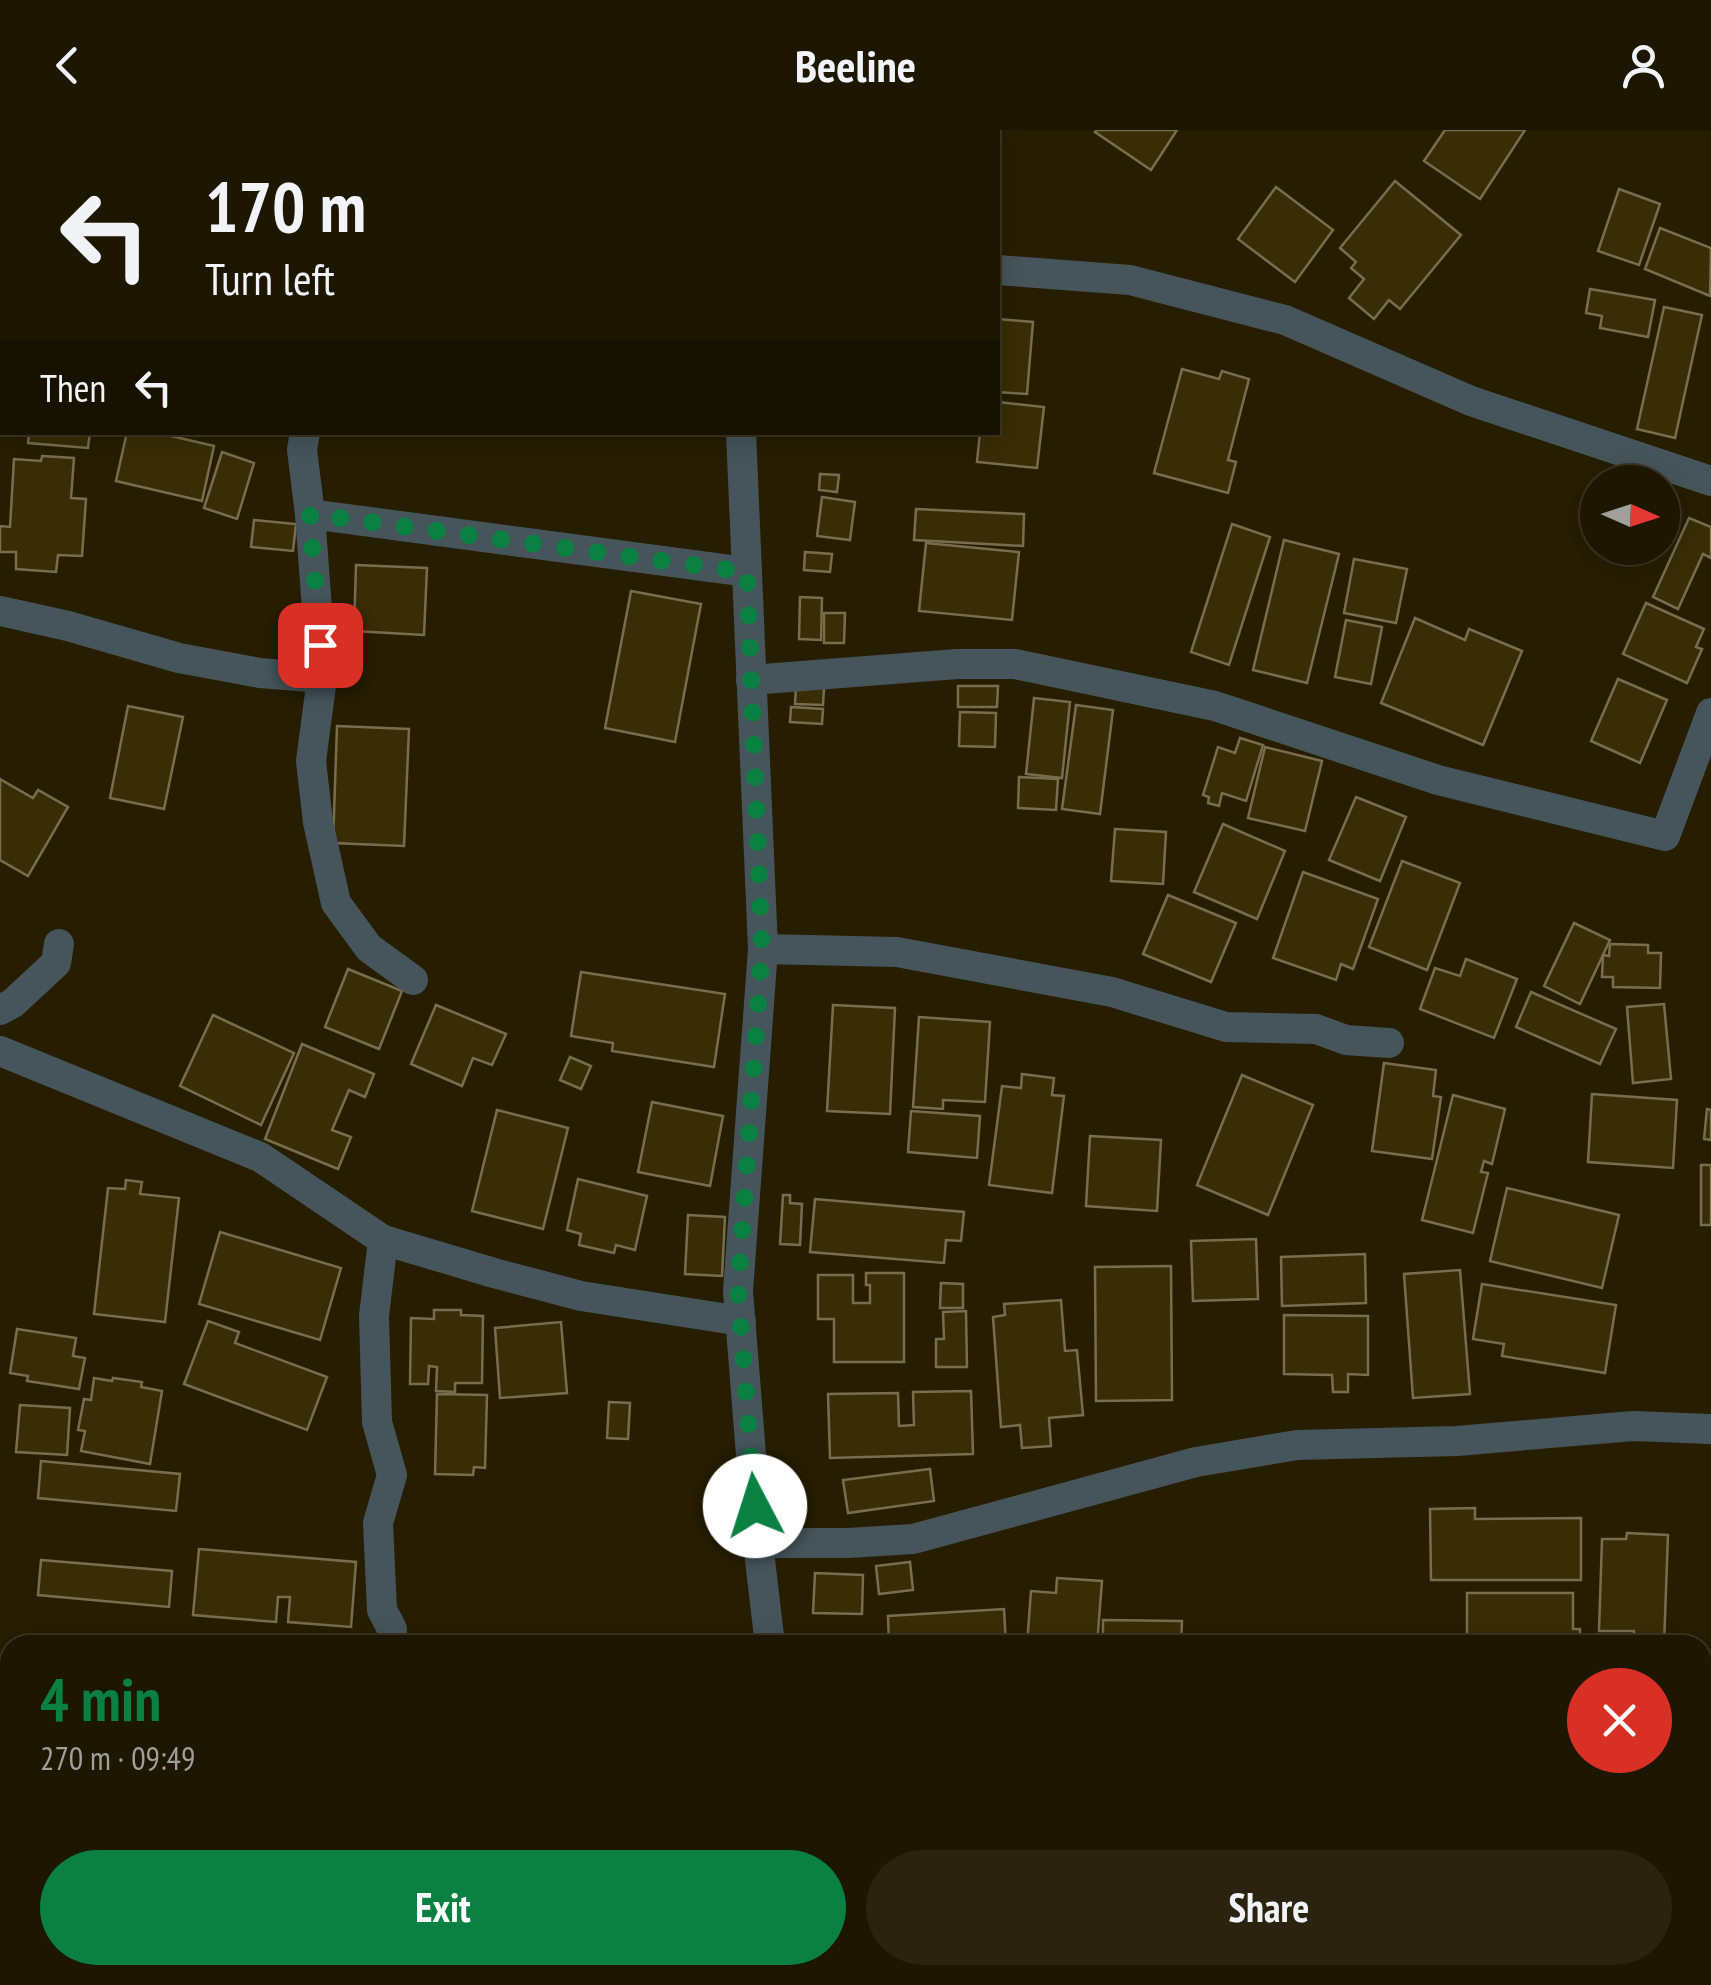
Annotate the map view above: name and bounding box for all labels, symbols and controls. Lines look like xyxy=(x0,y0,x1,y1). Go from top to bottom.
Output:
text: Beeline xyxy=(795,36,916,94)
icon: back xyxy=(40,38,95,93)
icon: person xyxy=(1616,38,1671,93)
text: 170 m xyxy=(205,161,366,251)
icon: left xyxy=(40,170,170,300)
text: Turn left xyxy=(205,249,335,307)
icon: left xyxy=(126,360,181,415)
text: Then xyxy=(40,363,106,412)
north arrow xyxy=(1580,465,1680,565)
map controls xyxy=(1580,465,1680,565)
pin xyxy=(278,603,363,688)
icon: arrive xyxy=(293,618,348,673)
position arrow xyxy=(703,1454,807,1558)
text: 4 min xyxy=(40,1660,161,1738)
button: close xyxy=(1567,1668,1672,1773)
text: 270 m · 09:49 xyxy=(40,1737,195,1779)
button: Exit xyxy=(40,1850,846,1965)
button: Share xyxy=(866,1850,1672,1965)

